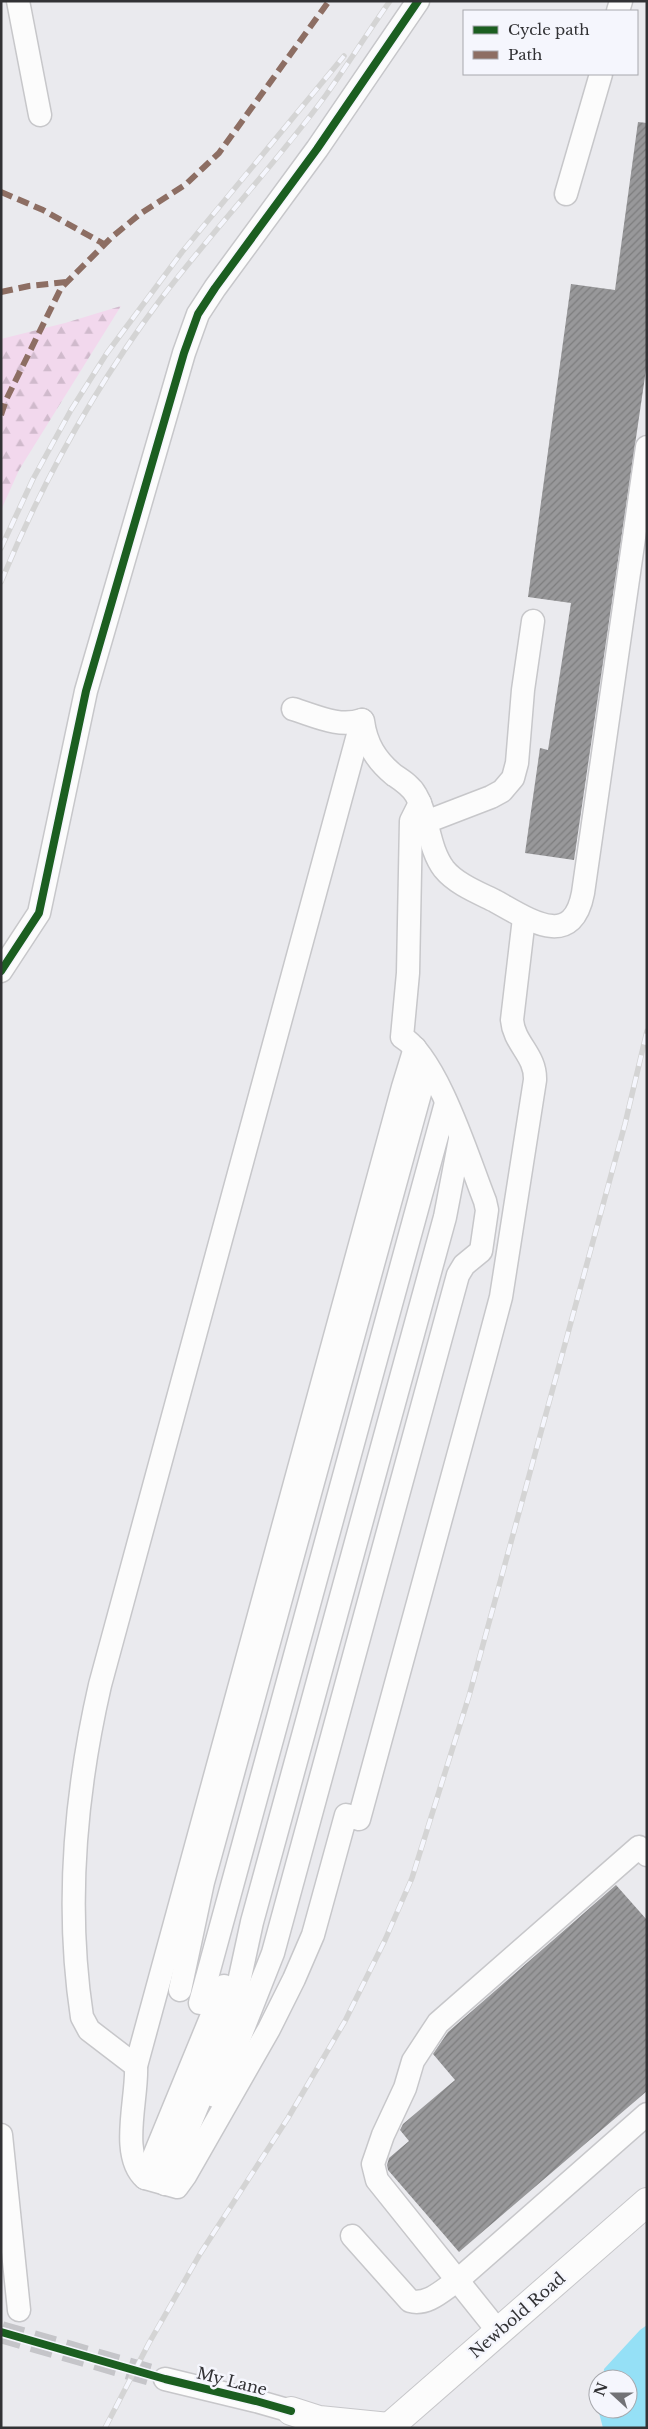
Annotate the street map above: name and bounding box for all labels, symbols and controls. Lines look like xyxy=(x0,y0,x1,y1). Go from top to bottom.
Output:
legend xyxy=(463,10,638,75)
text: Cycle path xyxy=(508,20,590,39)
text: Path xyxy=(508,45,542,64)
street label: Newbold Road xyxy=(465,2268,569,2362)
street label: My Lane xyxy=(195,2363,269,2399)
north arrow xyxy=(588,2369,638,2419)
text: N xyxy=(590,2380,612,2399)

